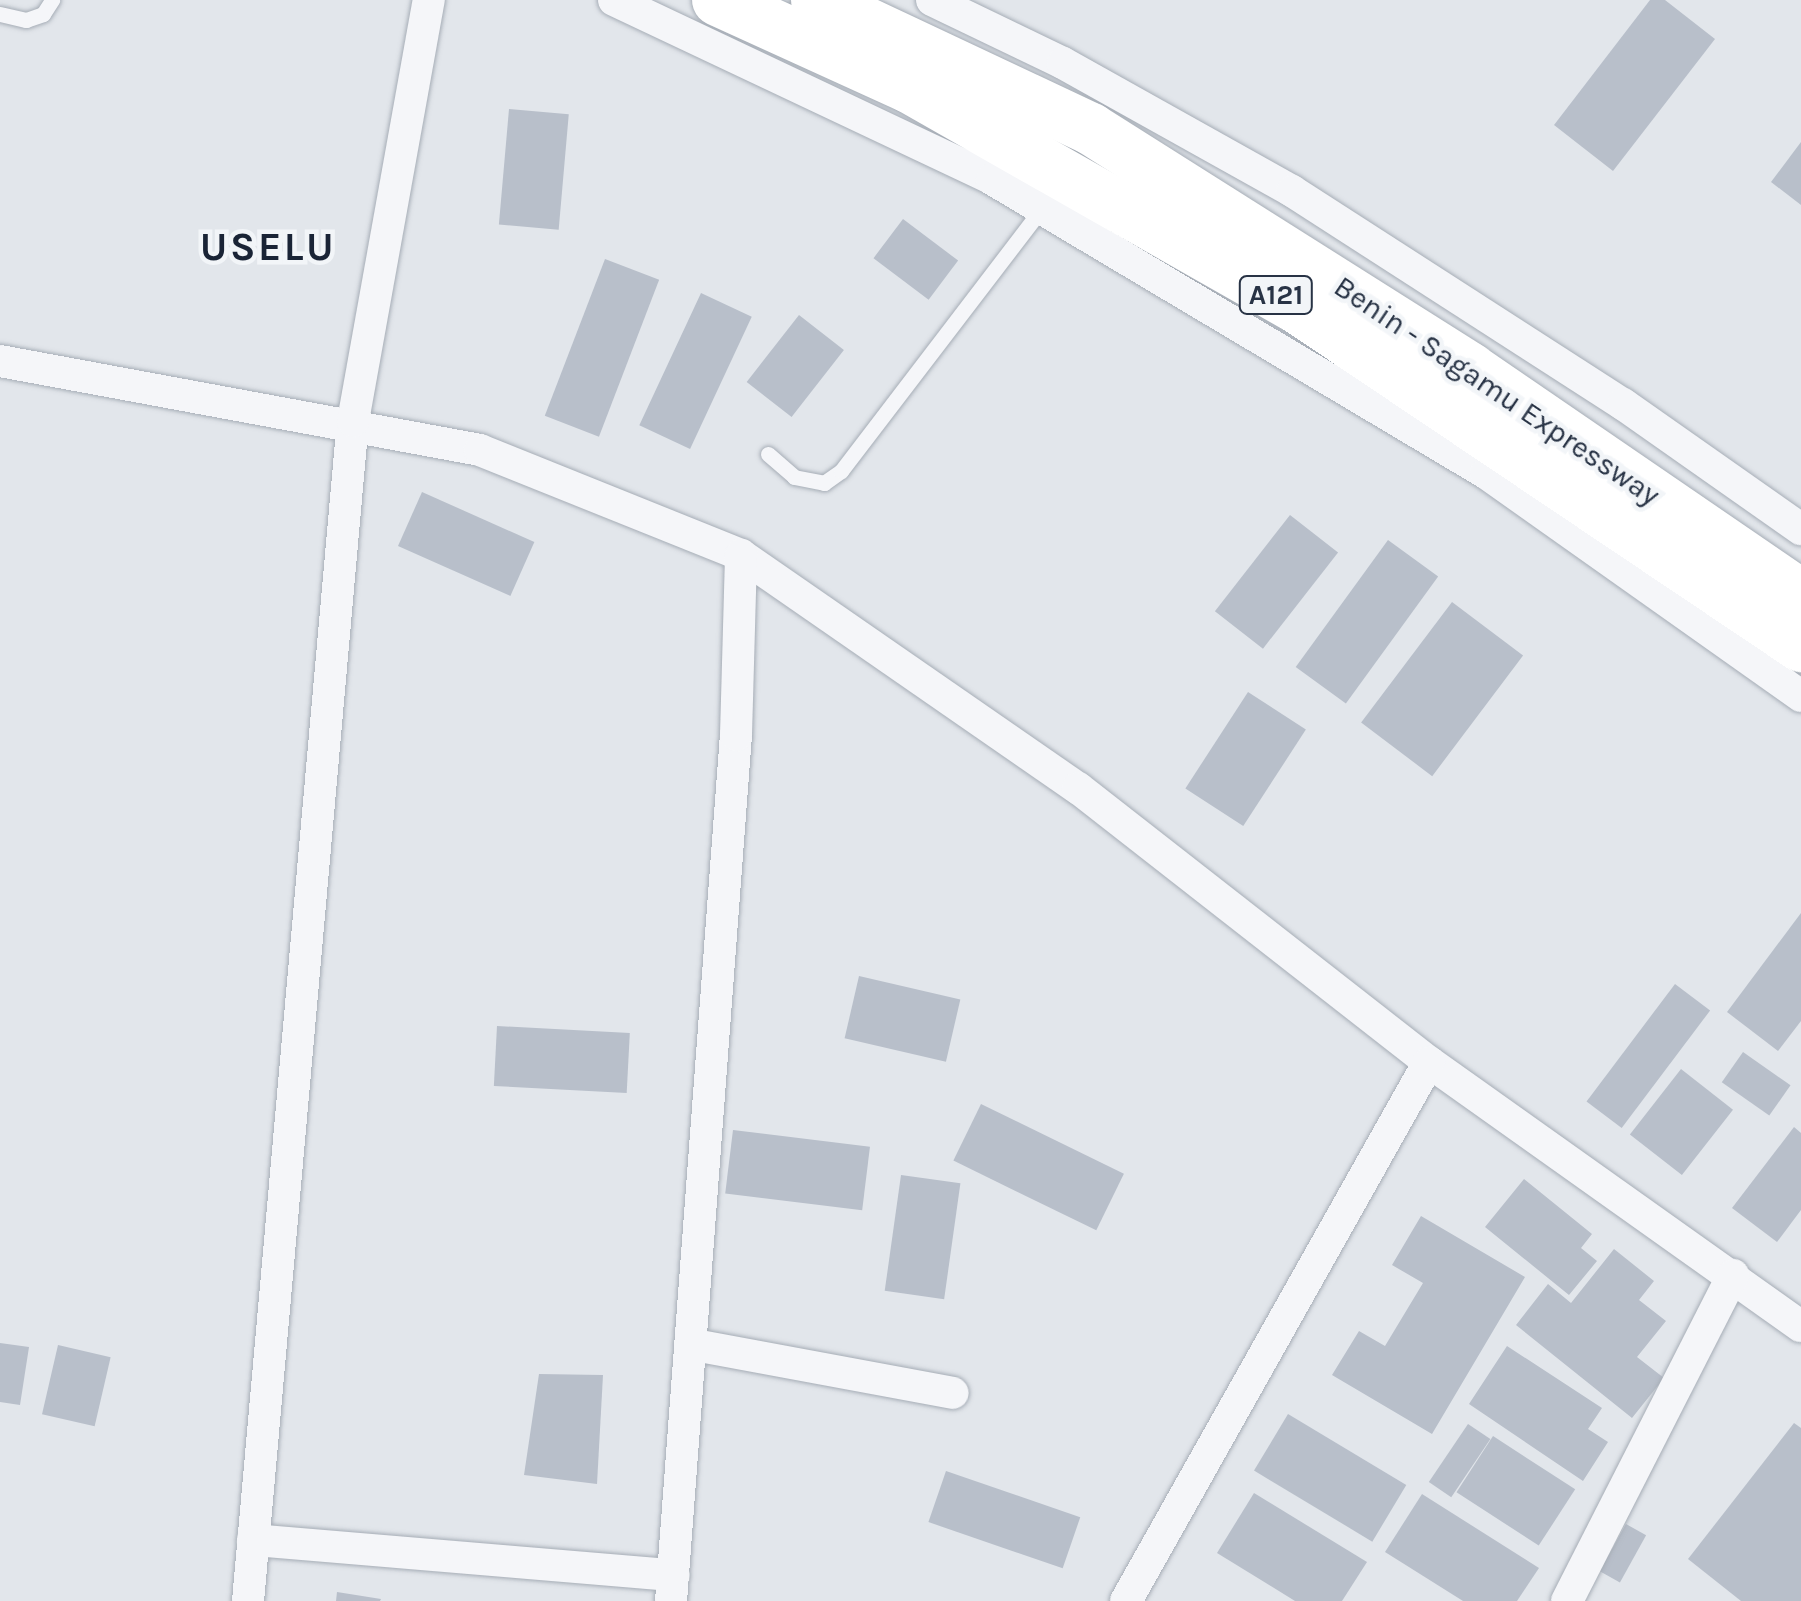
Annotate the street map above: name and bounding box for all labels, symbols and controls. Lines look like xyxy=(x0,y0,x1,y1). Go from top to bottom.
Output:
district label: USELU xyxy=(200,223,336,271)
street label: Benin - Sagamu Expressway xyxy=(1327,268,1667,514)
road number: A121 xyxy=(1238,272,1314,318)

